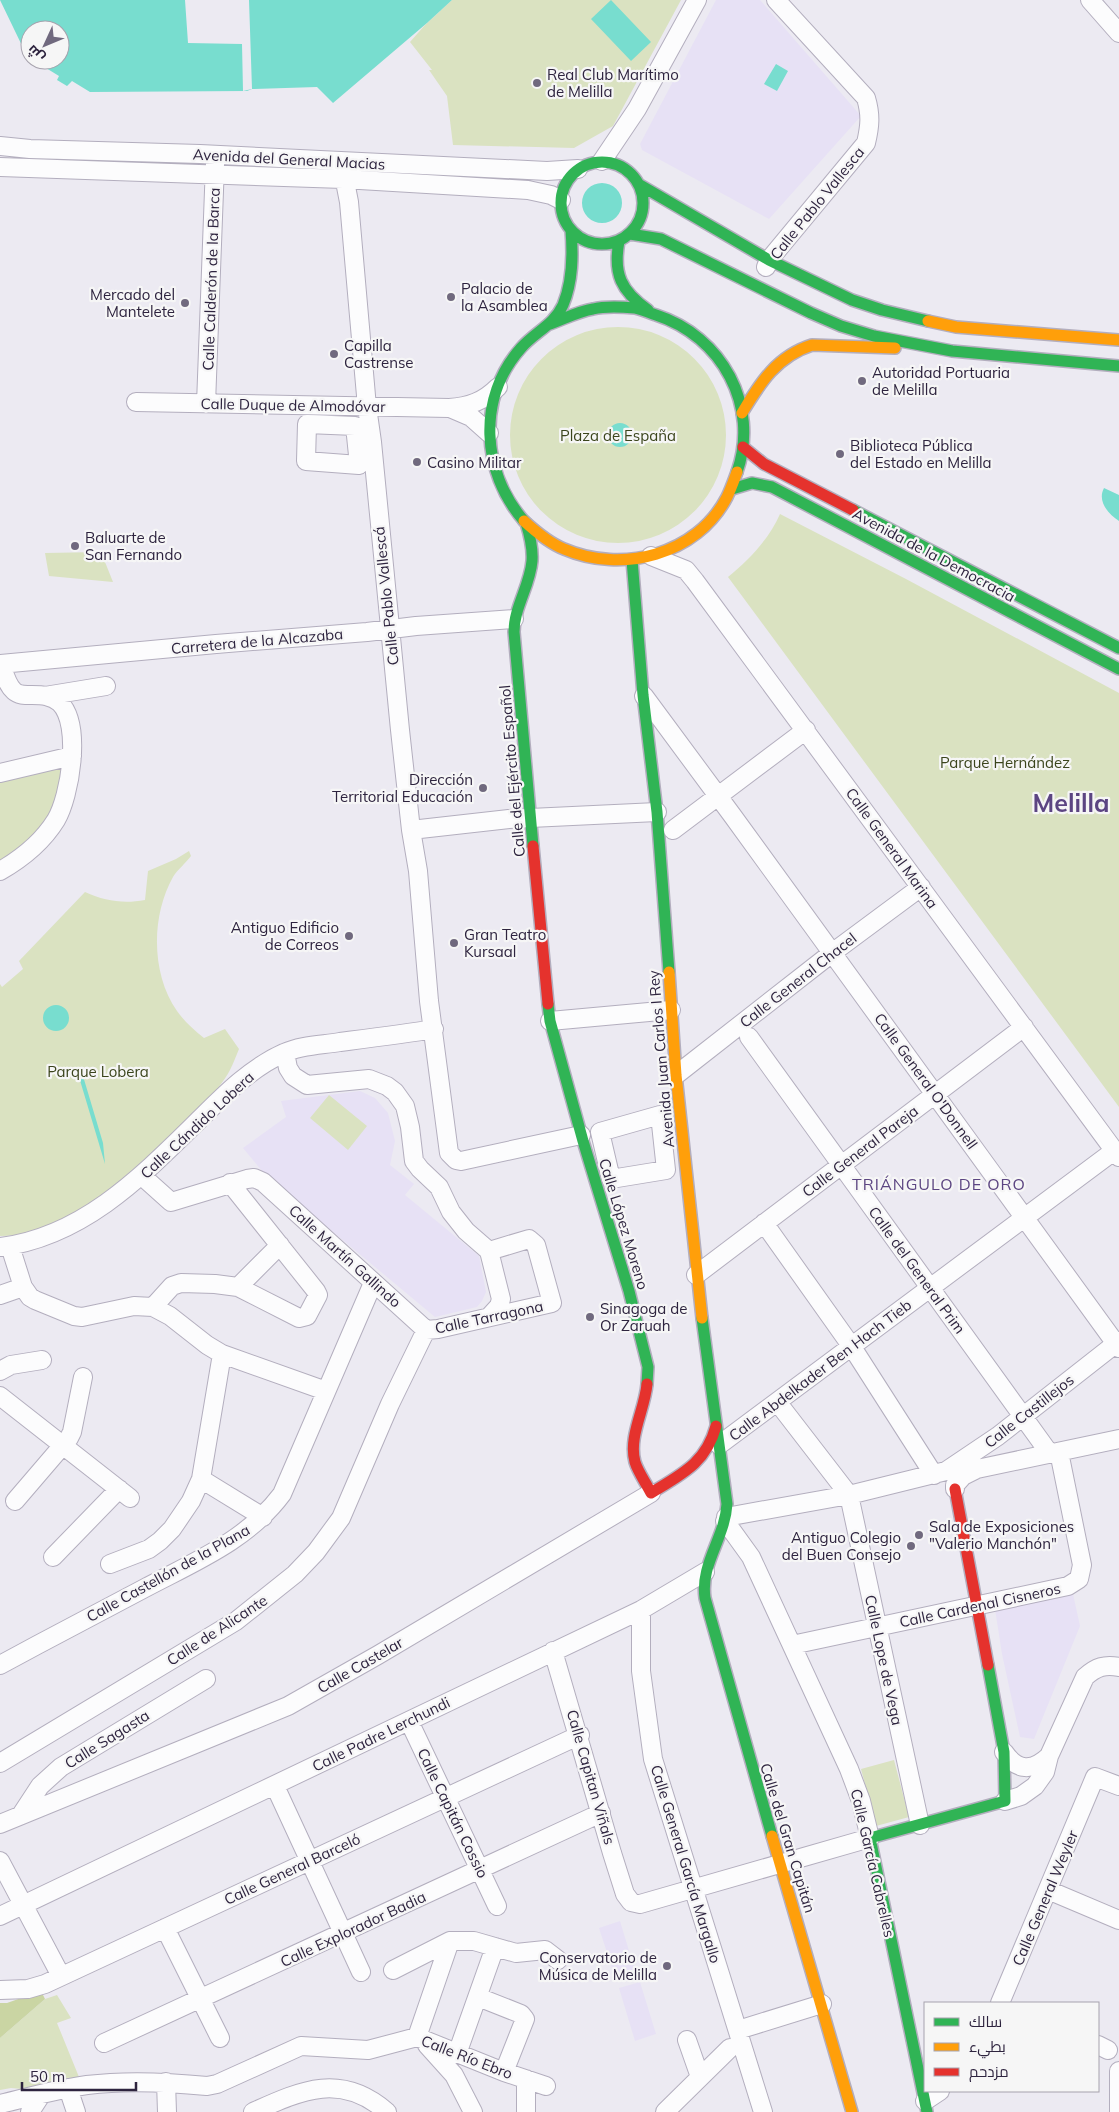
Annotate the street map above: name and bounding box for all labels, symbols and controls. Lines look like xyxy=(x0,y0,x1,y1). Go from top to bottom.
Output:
north arrow xyxy=(20,20,70,70)
text: ش xyxy=(23,41,48,67)
place label: Real Club Marítimo de Melilla xyxy=(547,65,679,101)
marker: Real Club Marítimo de Melilla xyxy=(531,77,543,89)
street label: Calle Pablo Vallesca xyxy=(766,143,868,263)
street label: Avenida del General Macias xyxy=(192,144,386,174)
street label: Calle Calderón de la Barca xyxy=(198,187,224,371)
place label: Palacio de la Asamblea xyxy=(461,279,548,315)
place label: Mercado del Mantelete xyxy=(90,285,175,321)
marker: Palacio de la Asamblea xyxy=(445,291,457,303)
marker: Mercado del Mantelete xyxy=(179,297,191,309)
place label: Capilla Castrense xyxy=(344,336,414,372)
marker: Capilla Castrense xyxy=(328,348,340,360)
place label: Autoridad Portuaria de Melilla xyxy=(872,363,1010,399)
marker: Autoridad Portuaria de Melilla xyxy=(856,375,868,387)
street label: Calle Duque de Almodóvar xyxy=(200,394,386,416)
park label: Plaza de España xyxy=(560,426,676,445)
place label: Biblioteca Pública del Estado en Melilla xyxy=(850,436,992,472)
marker: Biblioteca Pública del Estado en Melilla xyxy=(834,448,846,460)
place label: Casino Militar xyxy=(427,453,522,472)
marker: Casino Militar xyxy=(411,456,423,468)
street label: Avenida de la Democracia xyxy=(849,504,1019,606)
street label: Calle Pablo Vallescá xyxy=(369,526,403,666)
place label: Baluarte de San Fernando xyxy=(85,528,182,564)
marker: Baluarte de San Fernando xyxy=(69,540,81,552)
street label: Carretera de la Alcazaba xyxy=(170,624,344,658)
street label: Calle del Ejército Español xyxy=(495,684,529,858)
park label: Parque Hernández xyxy=(940,753,1070,772)
place label: Dirección Territorial Educación xyxy=(332,770,473,806)
marker: Dirección Territorial Educación xyxy=(477,782,489,794)
street label: Calle General Marina xyxy=(842,784,942,912)
district label: Melilla xyxy=(1032,787,1110,818)
place label: Antiguo Edificio de Correos xyxy=(231,918,339,954)
place label: Gran Teatro Kursaal xyxy=(464,925,546,961)
street label: Calle General Chacel xyxy=(736,928,860,1032)
marker: Antiguo Edificio de Correos xyxy=(343,930,355,942)
marker: Gran Teatro Kursaal xyxy=(448,937,460,949)
street label: Avenida Juan Carlos I Rey xyxy=(644,969,678,1149)
street label: Calle General O'Donnell xyxy=(870,1009,982,1153)
park label: Parque Lobera xyxy=(47,1062,149,1081)
street label: Calle Cándido Lobera xyxy=(136,1067,258,1183)
street label: Calle General Pareja xyxy=(798,1101,922,1201)
street label: Calle López Moreno xyxy=(595,1156,653,1292)
district label: TRIÁNGULO DE ORO xyxy=(852,1174,1026,1194)
street label: Calle Martín Gallindo xyxy=(285,1201,405,1311)
street label: Calle del General Prim xyxy=(864,1203,970,1337)
street label: Calle Abdelkader Ben Hach Tieb xyxy=(725,1295,915,1445)
street label: Calle Tarragona xyxy=(433,1296,545,1338)
place label: Sinagoga de Or Zaruah xyxy=(600,1299,687,1335)
marker: Sinagoga de Or Zaruah xyxy=(584,1311,596,1323)
street label: Calle Castillejos xyxy=(980,1370,1078,1452)
place label: Sala de Exposiciones "Valerio Manchón" xyxy=(929,1517,1074,1553)
street label: Calle Castellón de la Plana xyxy=(83,1520,253,1626)
place label: Antiguo Colegio del Buen Consejo xyxy=(782,1528,901,1564)
marker: Sala de Exposiciones "Valerio Manchón" xyxy=(913,1529,925,1541)
marker: Antiguo Colegio del Buen Consejo xyxy=(905,1540,917,1552)
street label: Calle Cardenal Cisneros xyxy=(898,1579,1062,1631)
street label: Calle de Alicante xyxy=(163,1590,271,1670)
street label: Calle Lope de Vega xyxy=(861,1593,907,1727)
street label: Calle Castelar xyxy=(314,1633,407,1697)
street label: Calle Padre Lerchundi xyxy=(309,1692,453,1776)
street label: Calle Sagasta xyxy=(61,1705,153,1773)
street label: Calle Capitan Viñals xyxy=(563,1707,619,1847)
street label: Calle Capitán Cossio xyxy=(413,1745,493,1881)
street label: Calle del Gran Capitán xyxy=(756,1761,820,1915)
street label: Calle General García Margallo xyxy=(647,1763,725,1965)
street label: Calle García Cabrelles xyxy=(847,1787,899,1939)
street label: Calle General Weyler xyxy=(1008,1827,1082,1969)
street label: Calle General Barceló xyxy=(221,1829,363,1909)
street label: Calle Explorador Badia xyxy=(277,1887,429,1971)
place label: Conservatorio de Música de Melilla xyxy=(539,1948,657,1984)
marker: Conservatorio de Música de Melilla xyxy=(661,1960,673,1972)
legend xyxy=(924,2002,1099,2092)
text: سالك xyxy=(969,2012,1002,2031)
street label: Calle Río Ebro xyxy=(419,2031,515,2083)
text: بطيء xyxy=(969,2037,1006,2059)
scale bar xyxy=(22,2060,136,2092)
text: مزدحم xyxy=(969,2062,1009,2082)
text: 50 m xyxy=(30,2067,65,2086)

